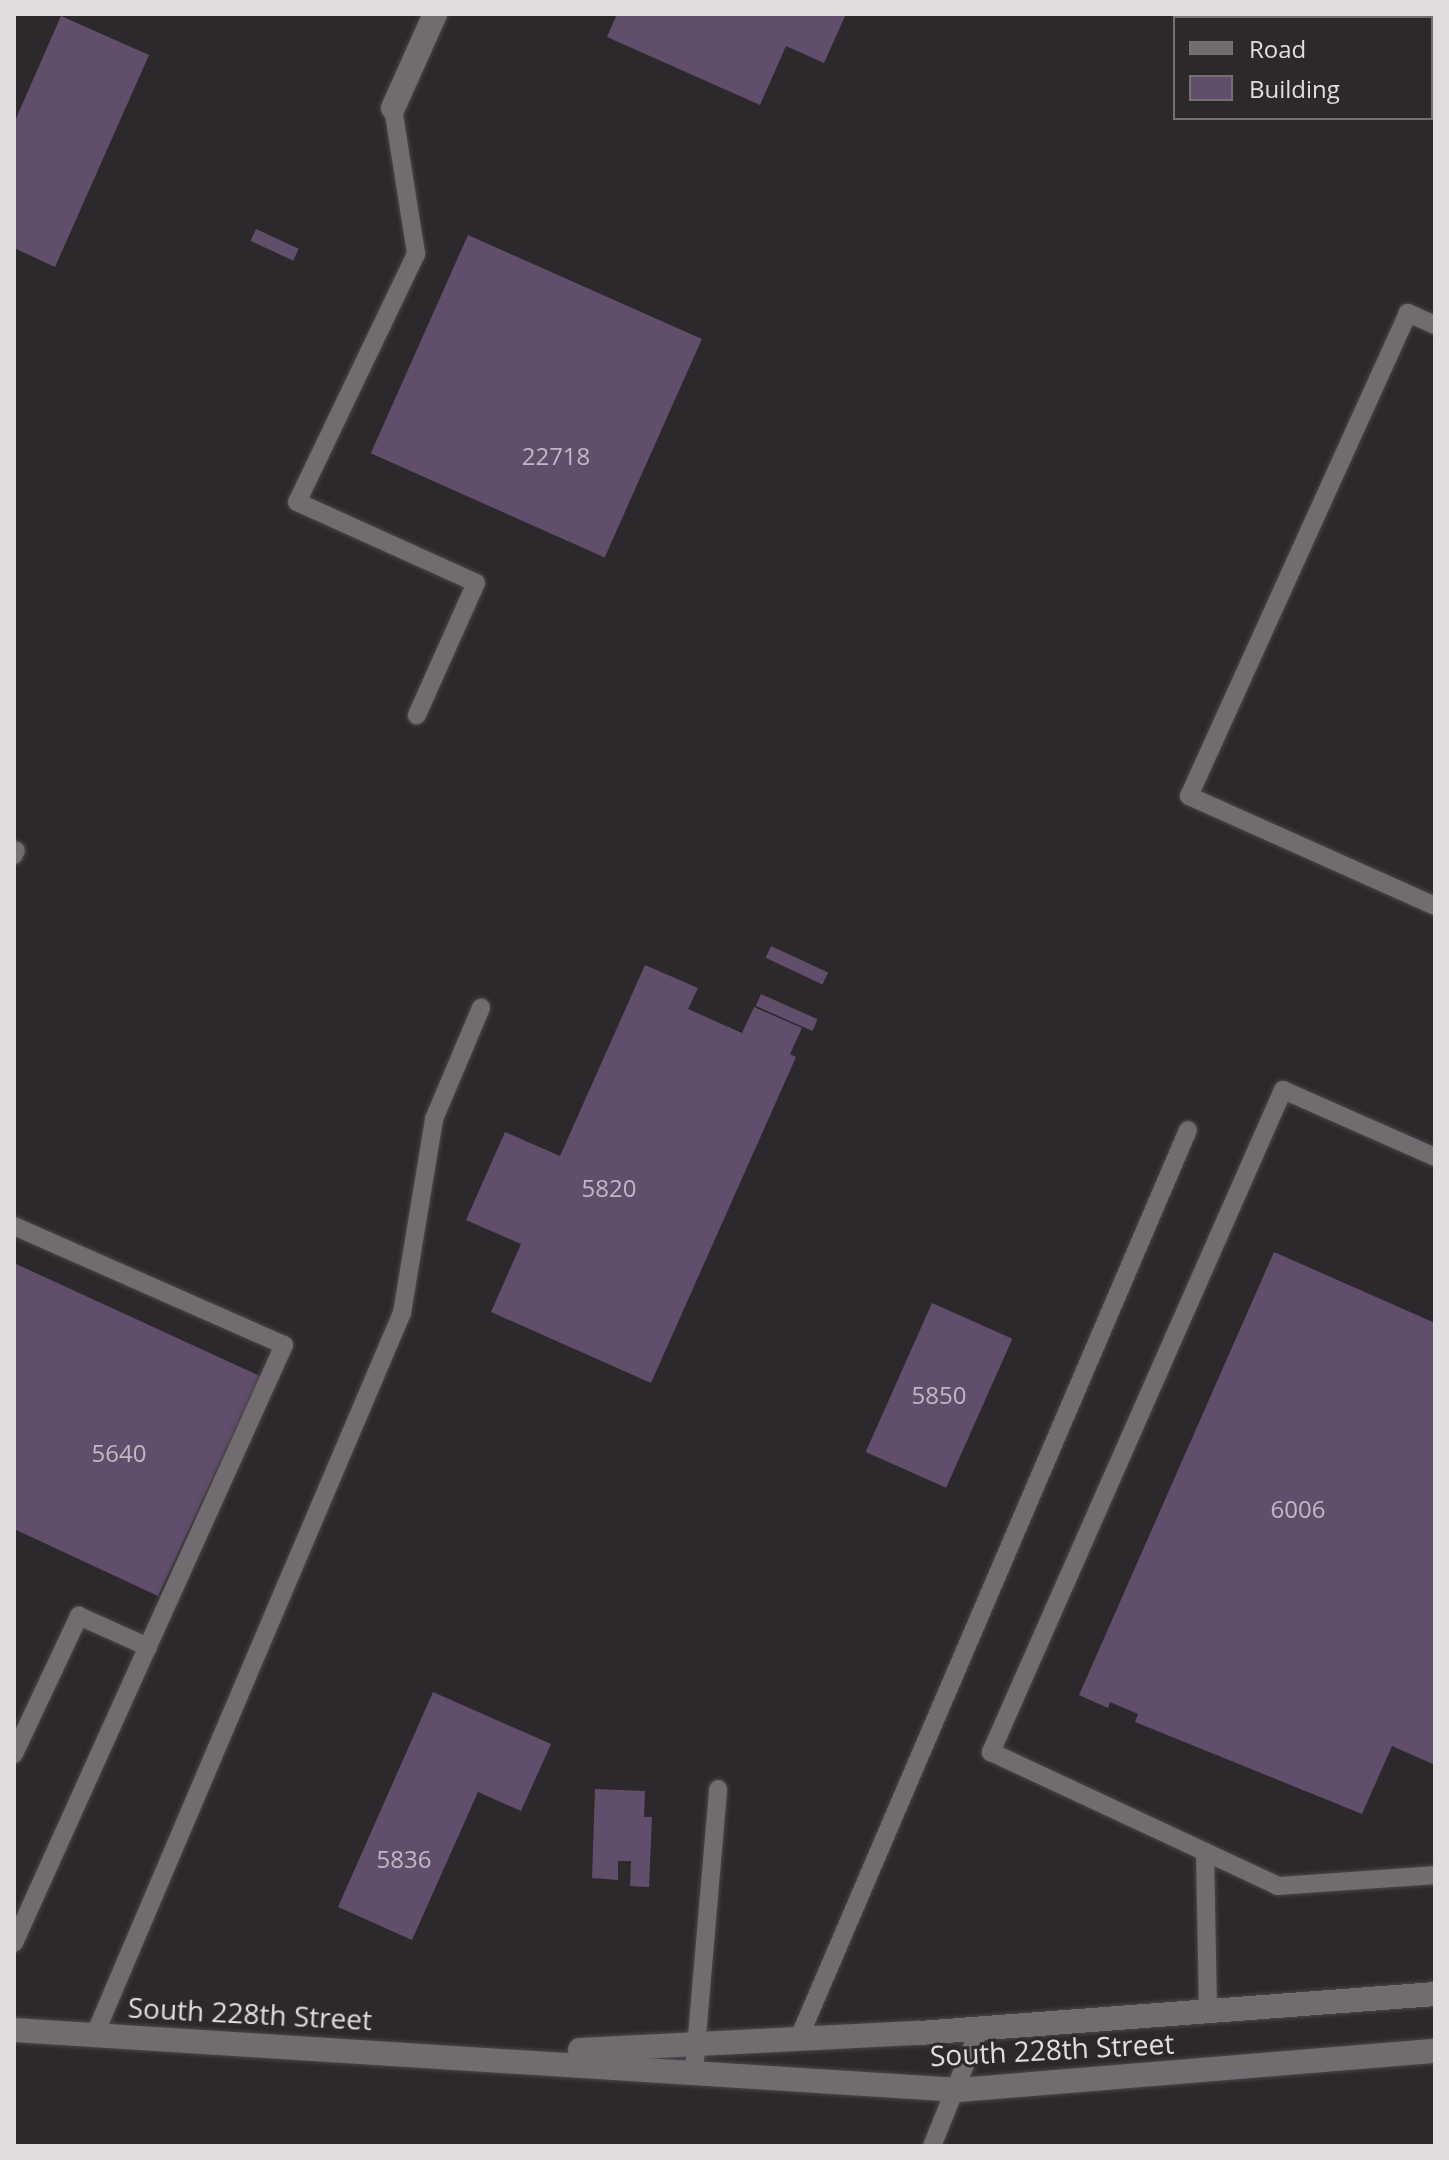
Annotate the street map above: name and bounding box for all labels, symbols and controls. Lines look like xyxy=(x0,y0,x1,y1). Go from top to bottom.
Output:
legend xyxy=(1173,16,1433,120)
text: Road xyxy=(1249,32,1306,65)
text: Building xyxy=(1249,72,1340,105)
house number: 22718 xyxy=(522,442,590,470)
house number: 5820 xyxy=(582,1174,636,1202)
house number: 5850 xyxy=(912,1381,966,1409)
house number: 5640 xyxy=(92,1439,146,1467)
house number: 6006 xyxy=(1271,1495,1325,1523)
house number: 5836 xyxy=(377,1845,431,1873)
street label: South 228th Street xyxy=(127,1990,373,2036)
street label: South 228th Street xyxy=(929,2026,1175,2072)

